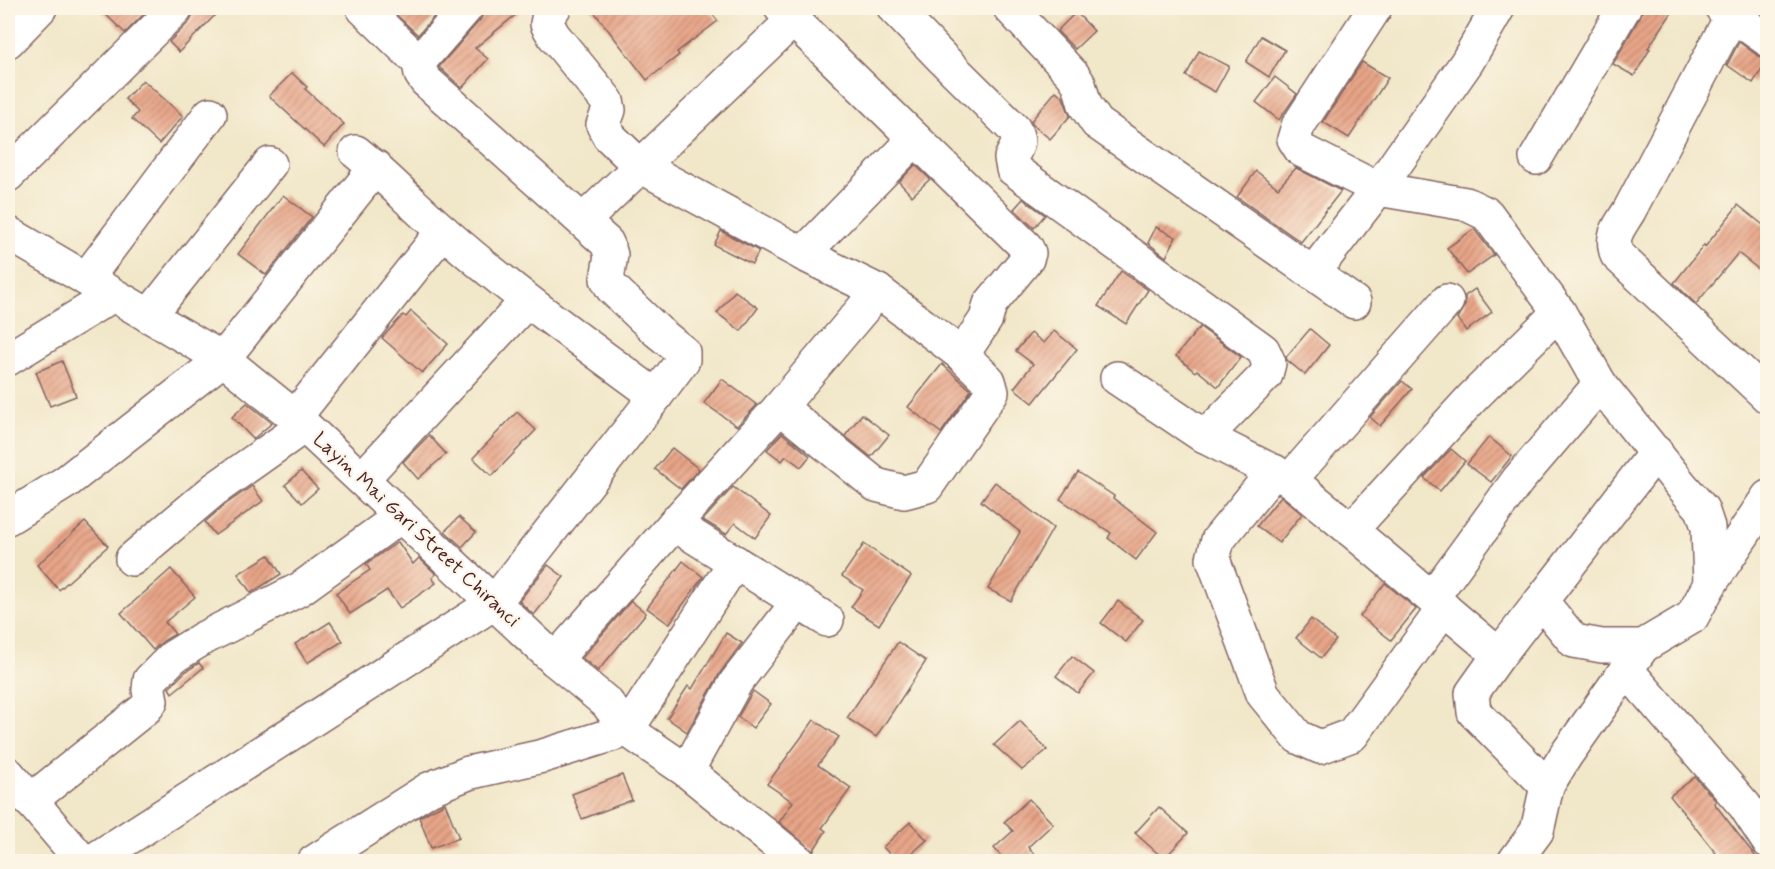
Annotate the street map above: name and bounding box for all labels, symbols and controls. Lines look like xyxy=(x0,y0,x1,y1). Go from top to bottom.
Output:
street label: Layin Mai Gari Street Chiranci xyxy=(306,427,526,633)

